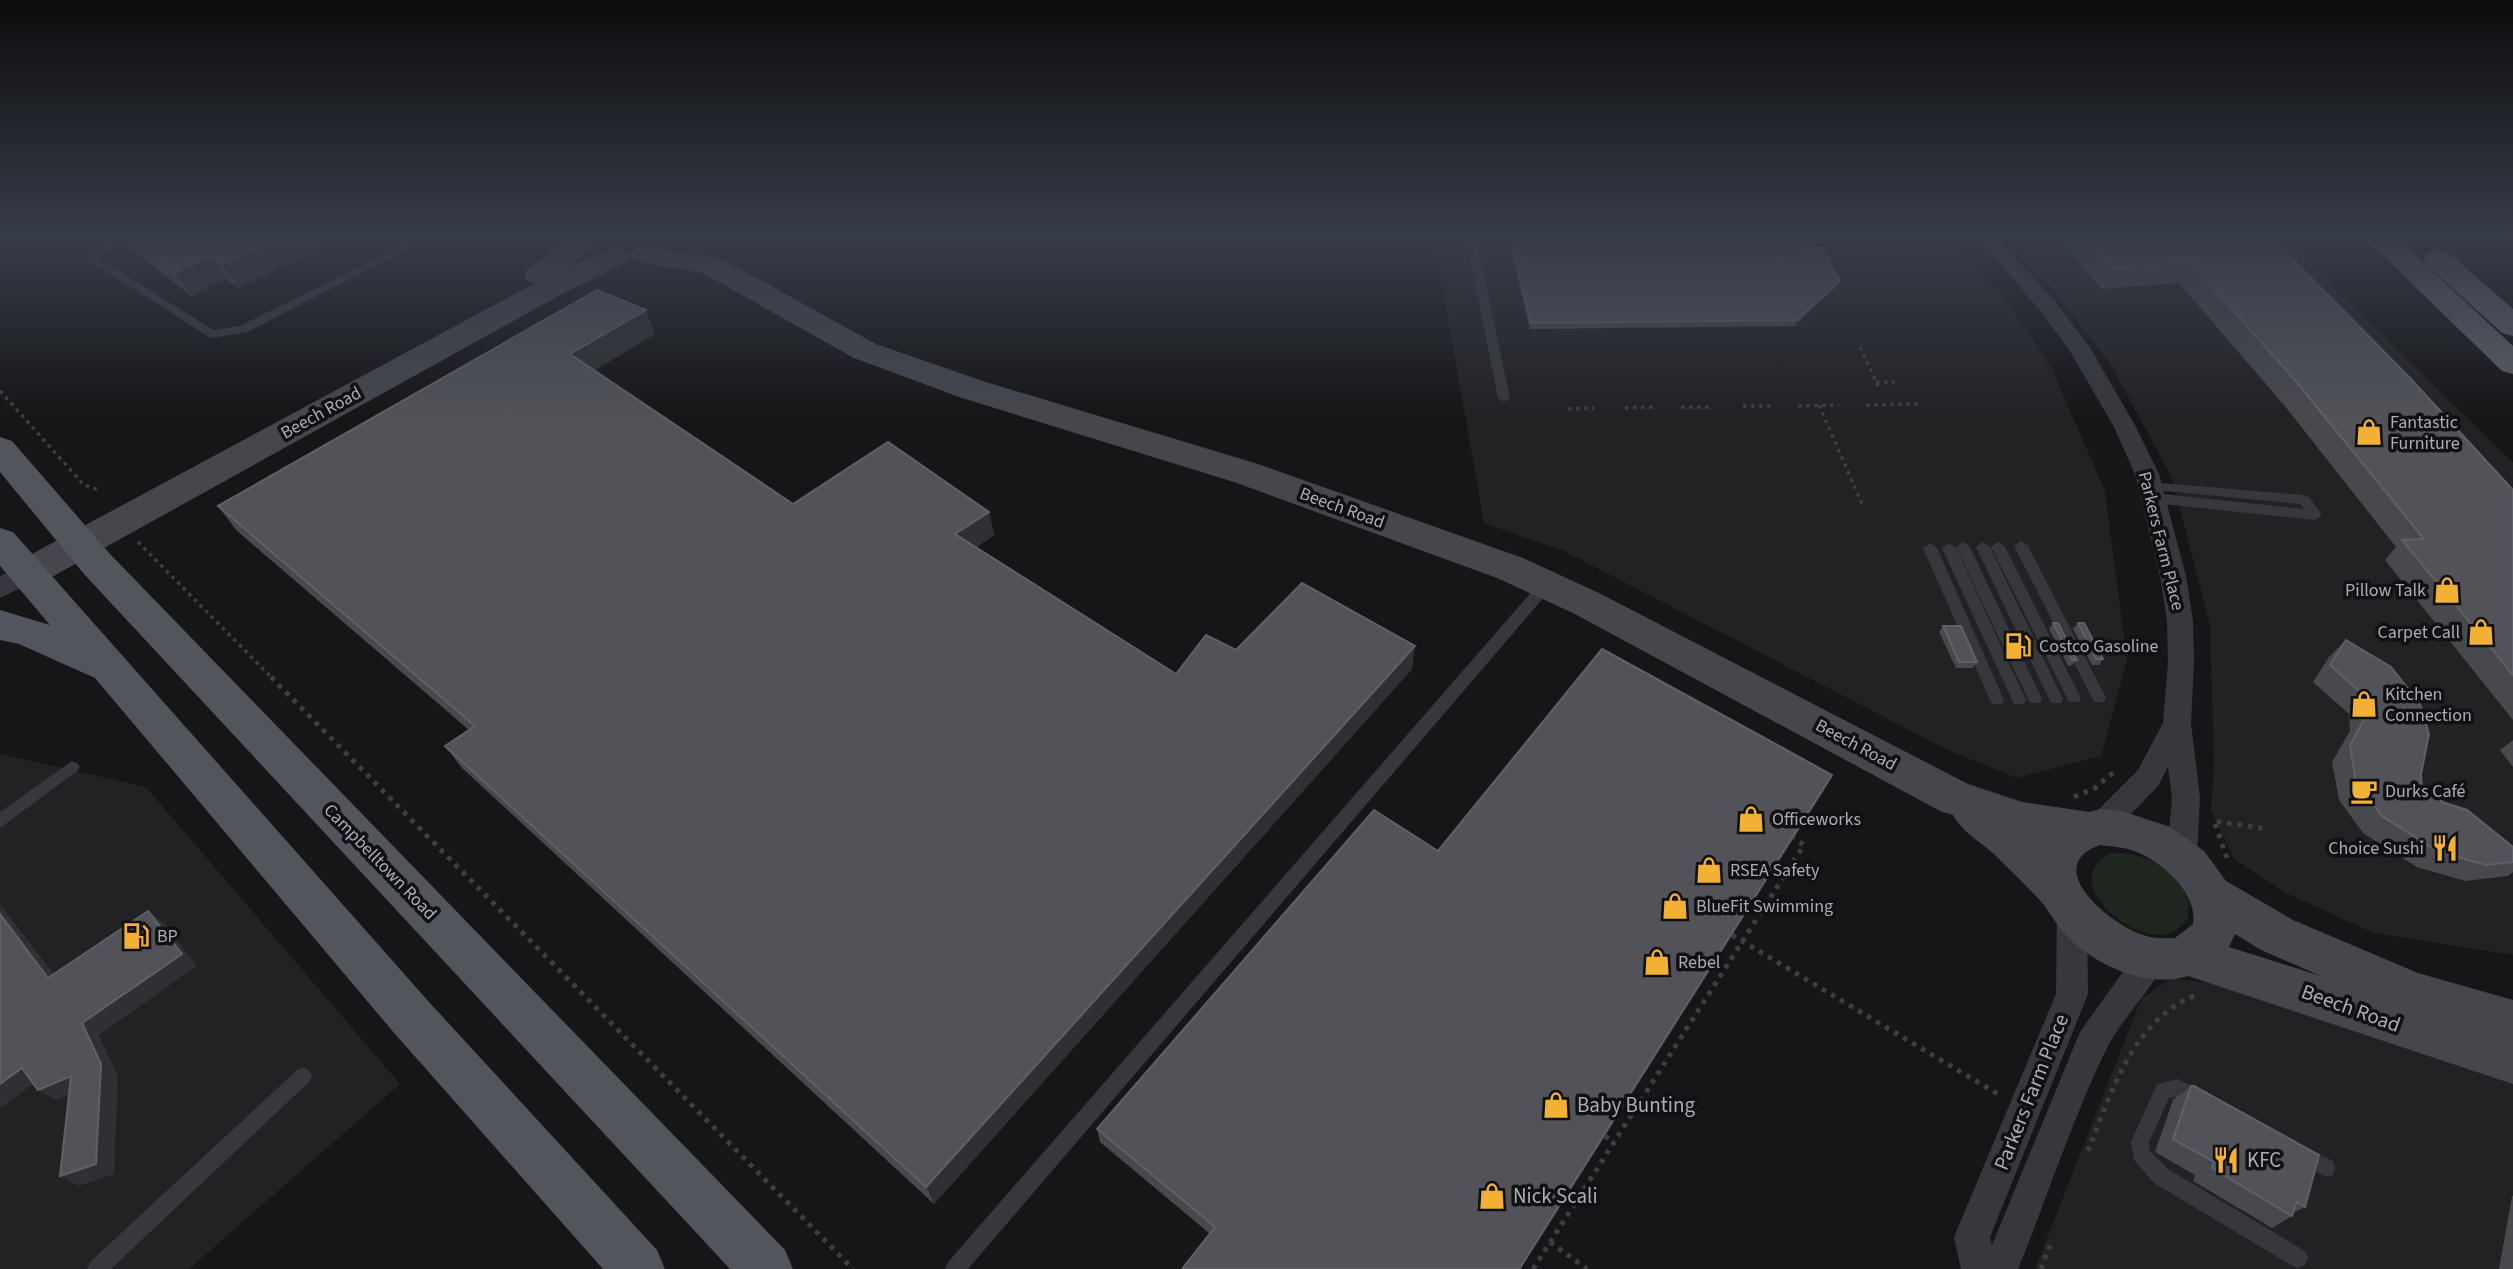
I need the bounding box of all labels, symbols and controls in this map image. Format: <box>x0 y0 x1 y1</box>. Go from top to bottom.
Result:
street label: Beech Road <box>276 381 366 445</box>
place label: Fantastic Furniture <box>2390 410 2460 456</box>
shop icon: Fantastic Furniture <box>2354 417 2384 447</box>
street label: Parkers Farm Place <box>2132 469 2190 613</box>
street label: Beech Road <box>1296 481 1388 535</box>
shop icon: Pillow Talk <box>2432 575 2462 605</box>
place label: Pillow Talk <box>2345 578 2426 603</box>
shop icon: Carpet Call <box>2466 617 2496 647</box>
place label: Carpet Call <box>2377 620 2460 645</box>
fuel station icon: Costco Gasoline <box>2003 631 2033 661</box>
place label: Costco Gasoline <box>2039 634 2159 659</box>
place label: Kitchen Connection <box>2385 682 2472 728</box>
shop icon: Kitchen Connection <box>2349 689 2379 719</box>
street label: Beech Road <box>1811 713 1901 777</box>
cafe icon: Durks Café <box>2349 776 2379 806</box>
place label: Durks Café <box>2385 779 2466 804</box>
street label: Campbelltown Road <box>318 798 442 926</box>
shop icon: Officeworks <box>1736 804 1766 834</box>
place label: Officeworks <box>1772 807 1861 832</box>
restaurant icon: Choice Sushi <box>2430 833 2460 863</box>
place label: Choice Sushi <box>2328 836 2424 861</box>
shop icon: RSEA Safety <box>1694 855 1724 885</box>
place label: RSEA Safety <box>1730 858 1820 883</box>
shop icon: BlueFit Swimming <box>1660 891 1690 921</box>
place label: BlueFit Swimming <box>1696 894 1833 919</box>
fuel station icon: BP <box>121 921 151 951</box>
place label: BP <box>157 924 178 949</box>
shop icon: Rebel <box>1642 947 1672 977</box>
place label: Rebel <box>1678 950 1720 975</box>
street label: Beech Road <box>2297 976 2405 1040</box>
street label: Parkers Farm Place <box>1986 1009 2076 1175</box>
shop icon: Baby Bunting <box>1541 1090 1571 1120</box>
place label: Baby Bunting <box>1577 1090 1695 1120</box>
restaurant icon: KFC <box>2211 1145 2241 1175</box>
place label: KFC <box>2247 1145 2281 1175</box>
shop icon: Nick Scali <box>1477 1181 1507 1211</box>
place label: Nick Scali <box>1513 1181 1598 1211</box>

